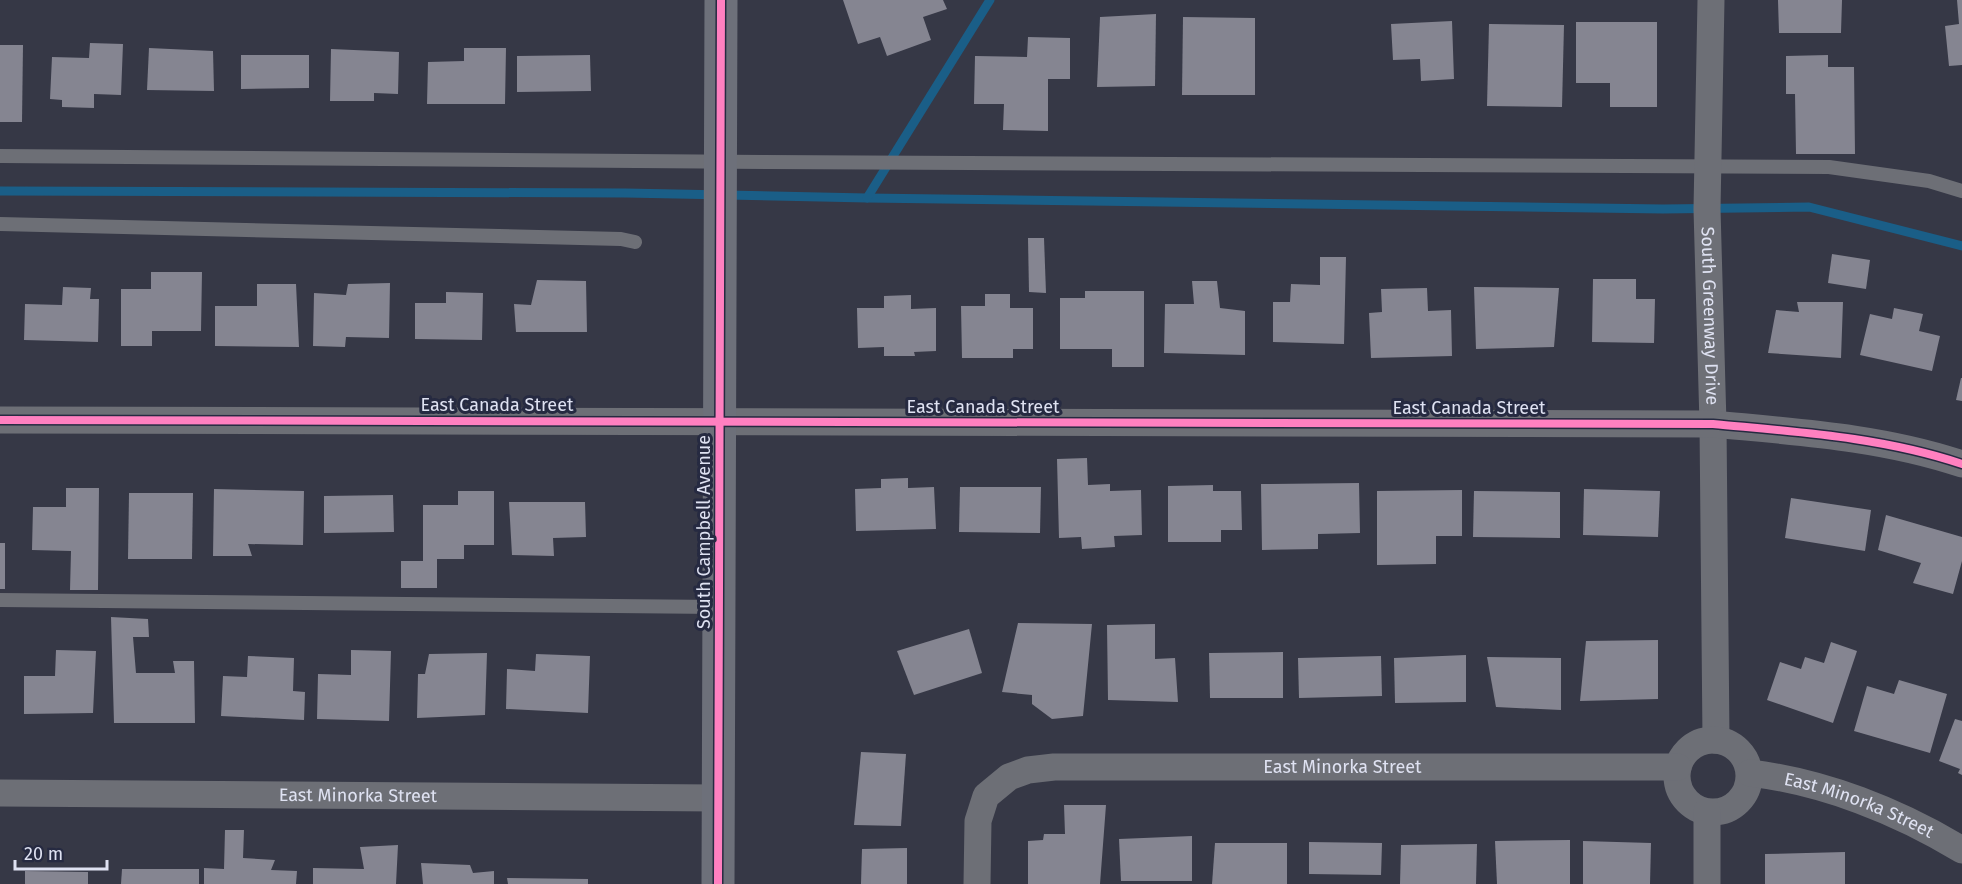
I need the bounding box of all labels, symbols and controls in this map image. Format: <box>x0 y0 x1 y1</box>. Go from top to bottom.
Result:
street label: South Greenway Drive <box>1696 226 1723 406</box>
street label: East Canada Street <box>421 394 574 416</box>
street label: East Canada Street <box>907 396 1060 418</box>
street label: East Canada Street <box>1393 397 1546 419</box>
street label: South Campbell Avenue <box>693 435 715 629</box>
street label: East Minorka Street <box>1263 756 1422 778</box>
street label: East Minorka Street <box>1782 768 1938 843</box>
street label: East Minorka Street <box>279 784 438 807</box>
scale bar <box>15 833 106 871</box>
text: 20 m <box>24 843 63 865</box>

